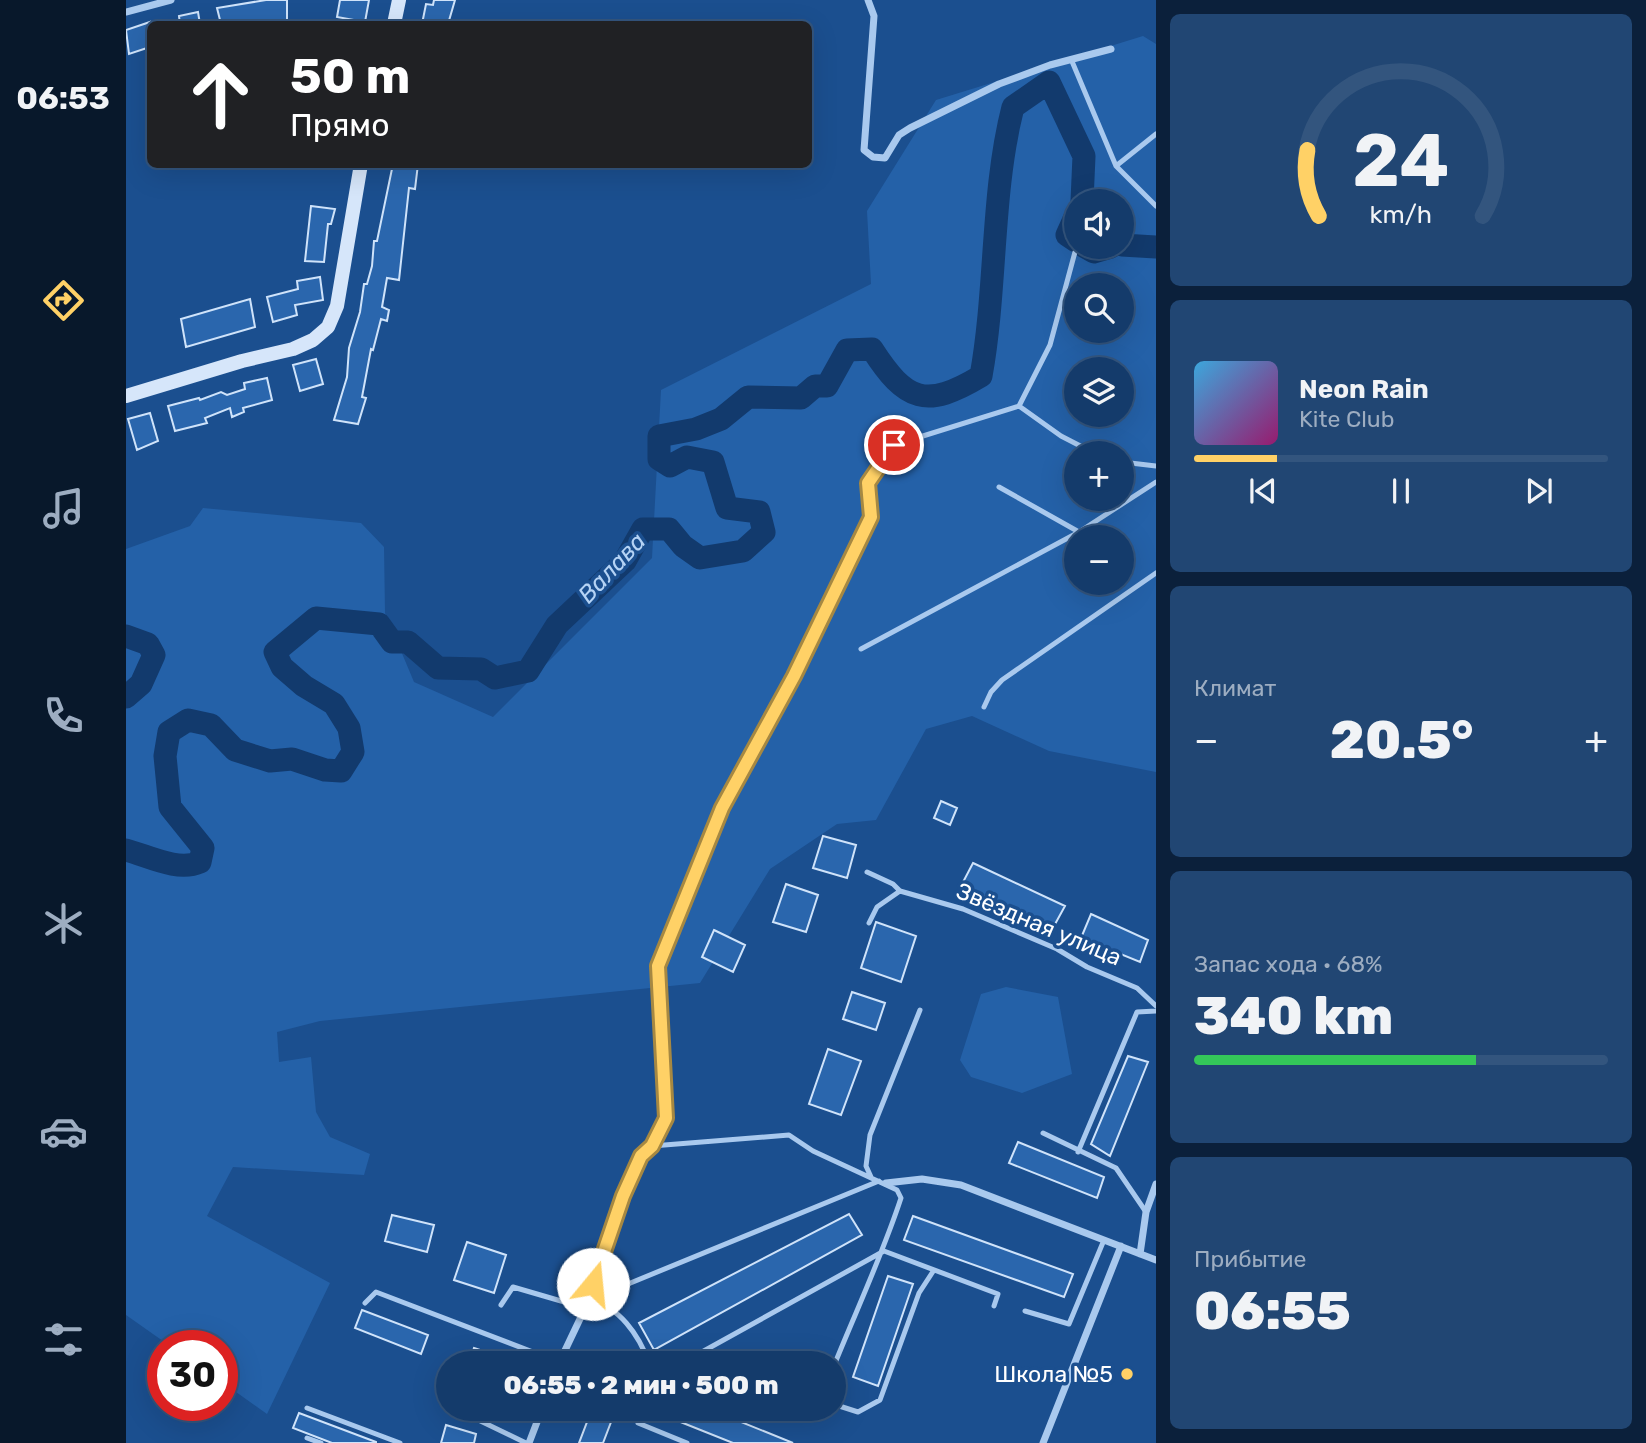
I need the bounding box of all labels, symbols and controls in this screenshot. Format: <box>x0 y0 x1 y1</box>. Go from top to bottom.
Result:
text: 50 m <box>290 47 410 105</box>
icon: ahead <box>175 49 266 140</box>
text: 06:53 <box>16 79 110 117</box>
text: Прямо <box>290 106 390 144</box>
text: 24 <box>1353 118 1449 204</box>
map controls <box>1064 189 1134 595</box>
button: sound <box>1064 189 1134 259</box>
text: km/h <box>1370 200 1432 229</box>
button: search <box>1064 273 1134 343</box>
icon: directions <box>39 276 88 325</box>
button: layers <box>1064 357 1134 427</box>
text: Neon Rain <box>1299 374 1429 405</box>
text: Kite Club <box>1299 405 1394 433</box>
pin <box>864 415 924 475</box>
icon: arrive <box>875 426 913 464</box>
button: + <box>1064 441 1134 511</box>
icon: previous <box>1244 472 1282 510</box>
icon: pause <box>1382 472 1420 510</box>
icon: next <box>1520 472 1558 510</box>
icon: music <box>39 484 88 533</box>
button: − <box>1064 525 1134 595</box>
water label: Валава <box>573 527 651 609</box>
text: Климат <box>1194 674 1276 702</box>
icon: phone <box>39 691 88 740</box>
text: 20.5° <box>1330 709 1473 771</box>
text: − <box>1194 717 1219 763</box>
text: + <box>1584 717 1608 763</box>
street label: Звёздная улица <box>952 877 1126 971</box>
icon: climate <box>39 899 88 948</box>
text: Запас хода · 68% <box>1194 950 1383 978</box>
text: 340 km <box>1194 985 1393 1047</box>
icon: car <box>39 1107 88 1156</box>
text: Прибытие <box>1194 1245 1306 1273</box>
position arrow <box>556 1247 630 1321</box>
text: 06:55 <box>1194 1280 1351 1342</box>
icon: filters <box>39 1315 88 1364</box>
speed limit sign: 30 <box>147 1330 238 1421</box>
place label: Школа №5 <box>994 1360 1113 1388</box>
marker: Школа №5 <box>1119 1366 1135 1382</box>
text: 06:55 · 2 мин · 500 m <box>503 1370 779 1401</box>

